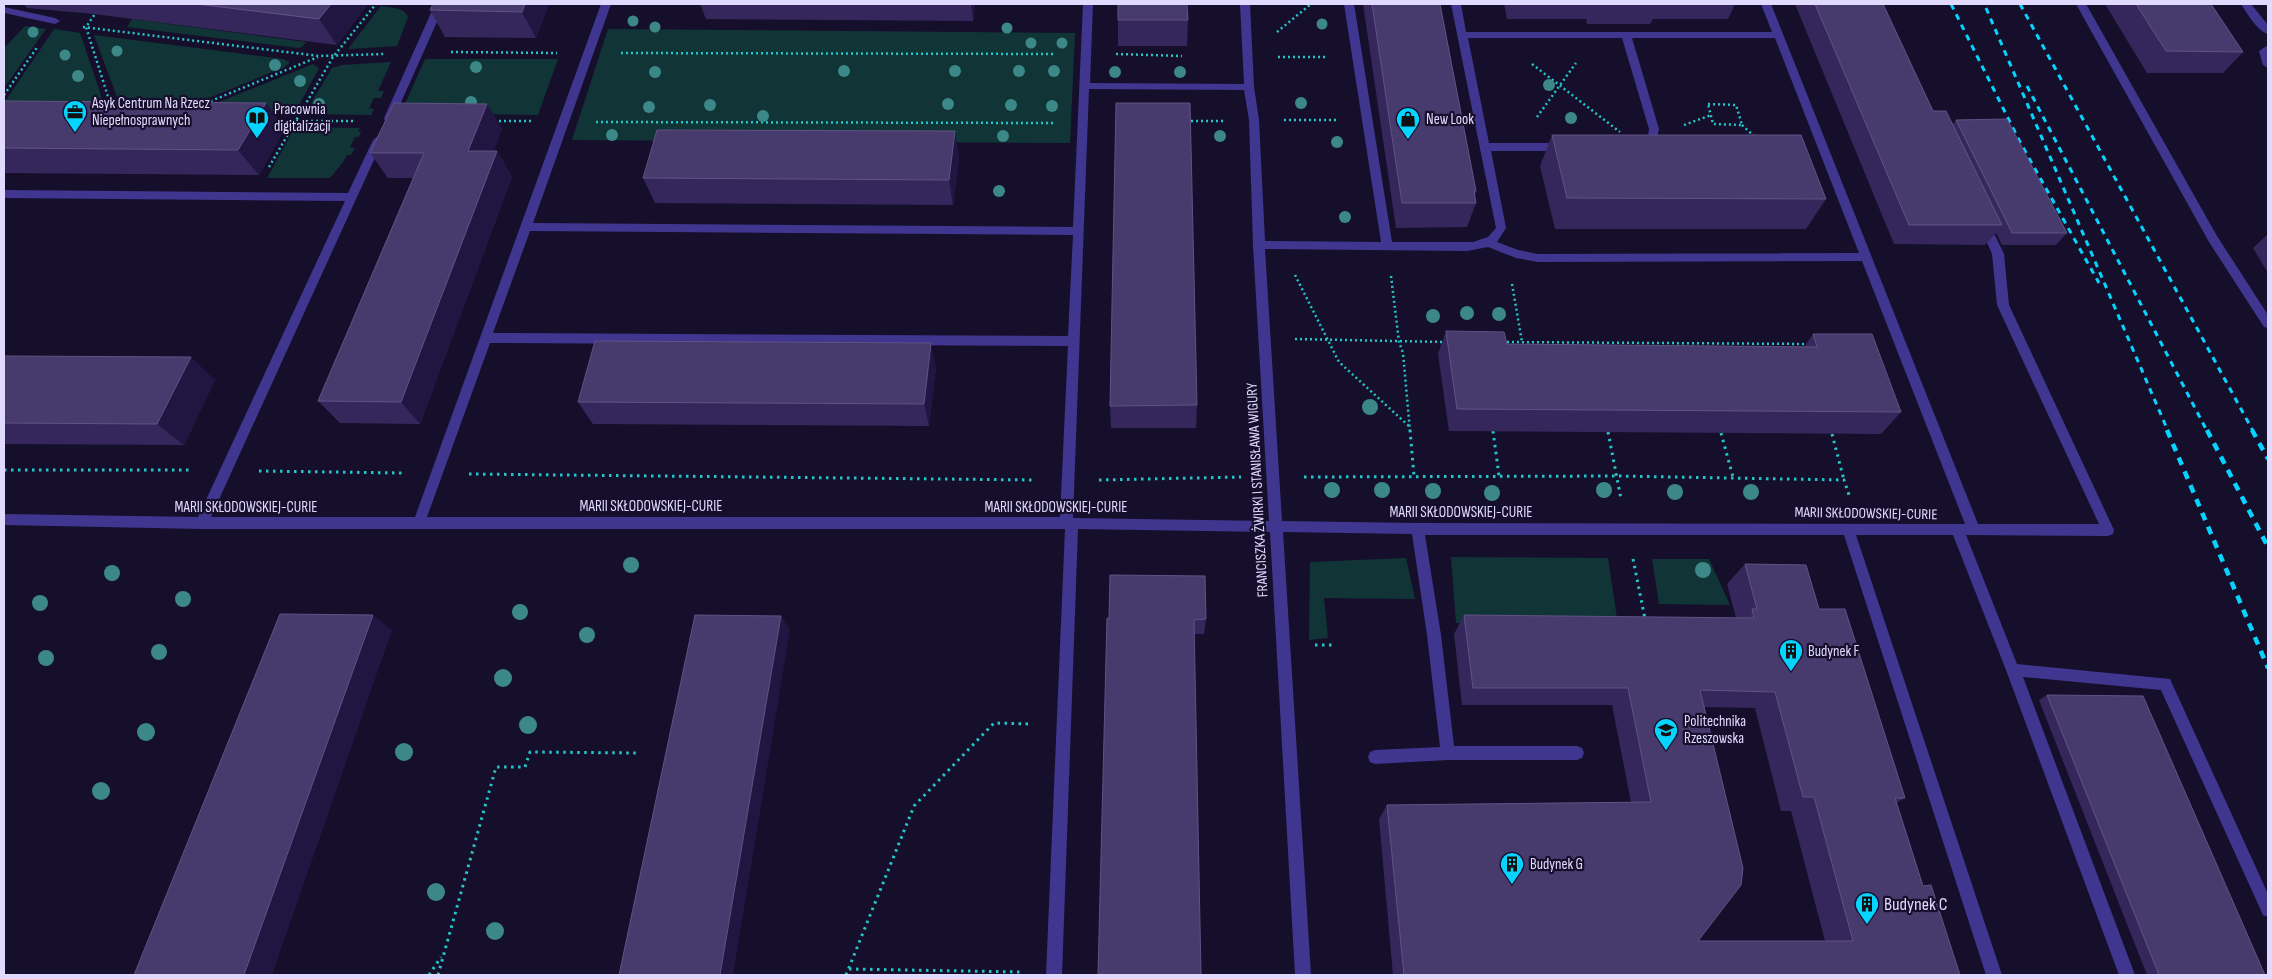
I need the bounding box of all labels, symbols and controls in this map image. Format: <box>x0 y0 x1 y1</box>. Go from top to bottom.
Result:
place label: Asyk Centrum Na Rzecz Niepełnosprawnych <box>91 94 210 130</box>
office icon: Asyk Centrum Na Rzecz Niepełnosprawnych <box>62 99 88 133</box>
place label: Pracownia digitalizacji <box>274 100 331 136</box>
library icon: Pracownia digitalizacji <box>244 105 270 139</box>
shop icon: New Look <box>1395 106 1421 140</box>
place label: New Look <box>1426 110 1474 129</box>
street label: FRANCISZKA ŻWIRKI I STANISŁAWA WIGURY <box>1242 381 1273 598</box>
street label: MARII SKŁODOWSKIEJ-CURIE <box>580 497 722 516</box>
street label: MARII SKŁODOWSKIEJ-CURIE <box>175 498 317 517</box>
street label: MARII SKŁODOWSKIEJ-CURIE <box>985 498 1127 517</box>
street label: MARII SKŁODOWSKIEJ-CURIE <box>1390 503 1532 522</box>
street label: MARII SKŁODOWSKIEJ-CURIE <box>1794 503 1938 524</box>
building icon: Budynek F <box>1778 638 1804 672</box>
place label: Budynek F <box>1808 642 1860 661</box>
place label: Politechnika Rzeszowska <box>1684 712 1746 748</box>
school or university icon: Politechnika Rzeszowska <box>1653 717 1679 751</box>
building icon: Budynek G <box>1499 851 1525 885</box>
place label: Budynek G <box>1530 855 1583 874</box>
building icon: Budynek C <box>1854 891 1880 925</box>
place label: Budynek C <box>1884 894 1947 915</box>

